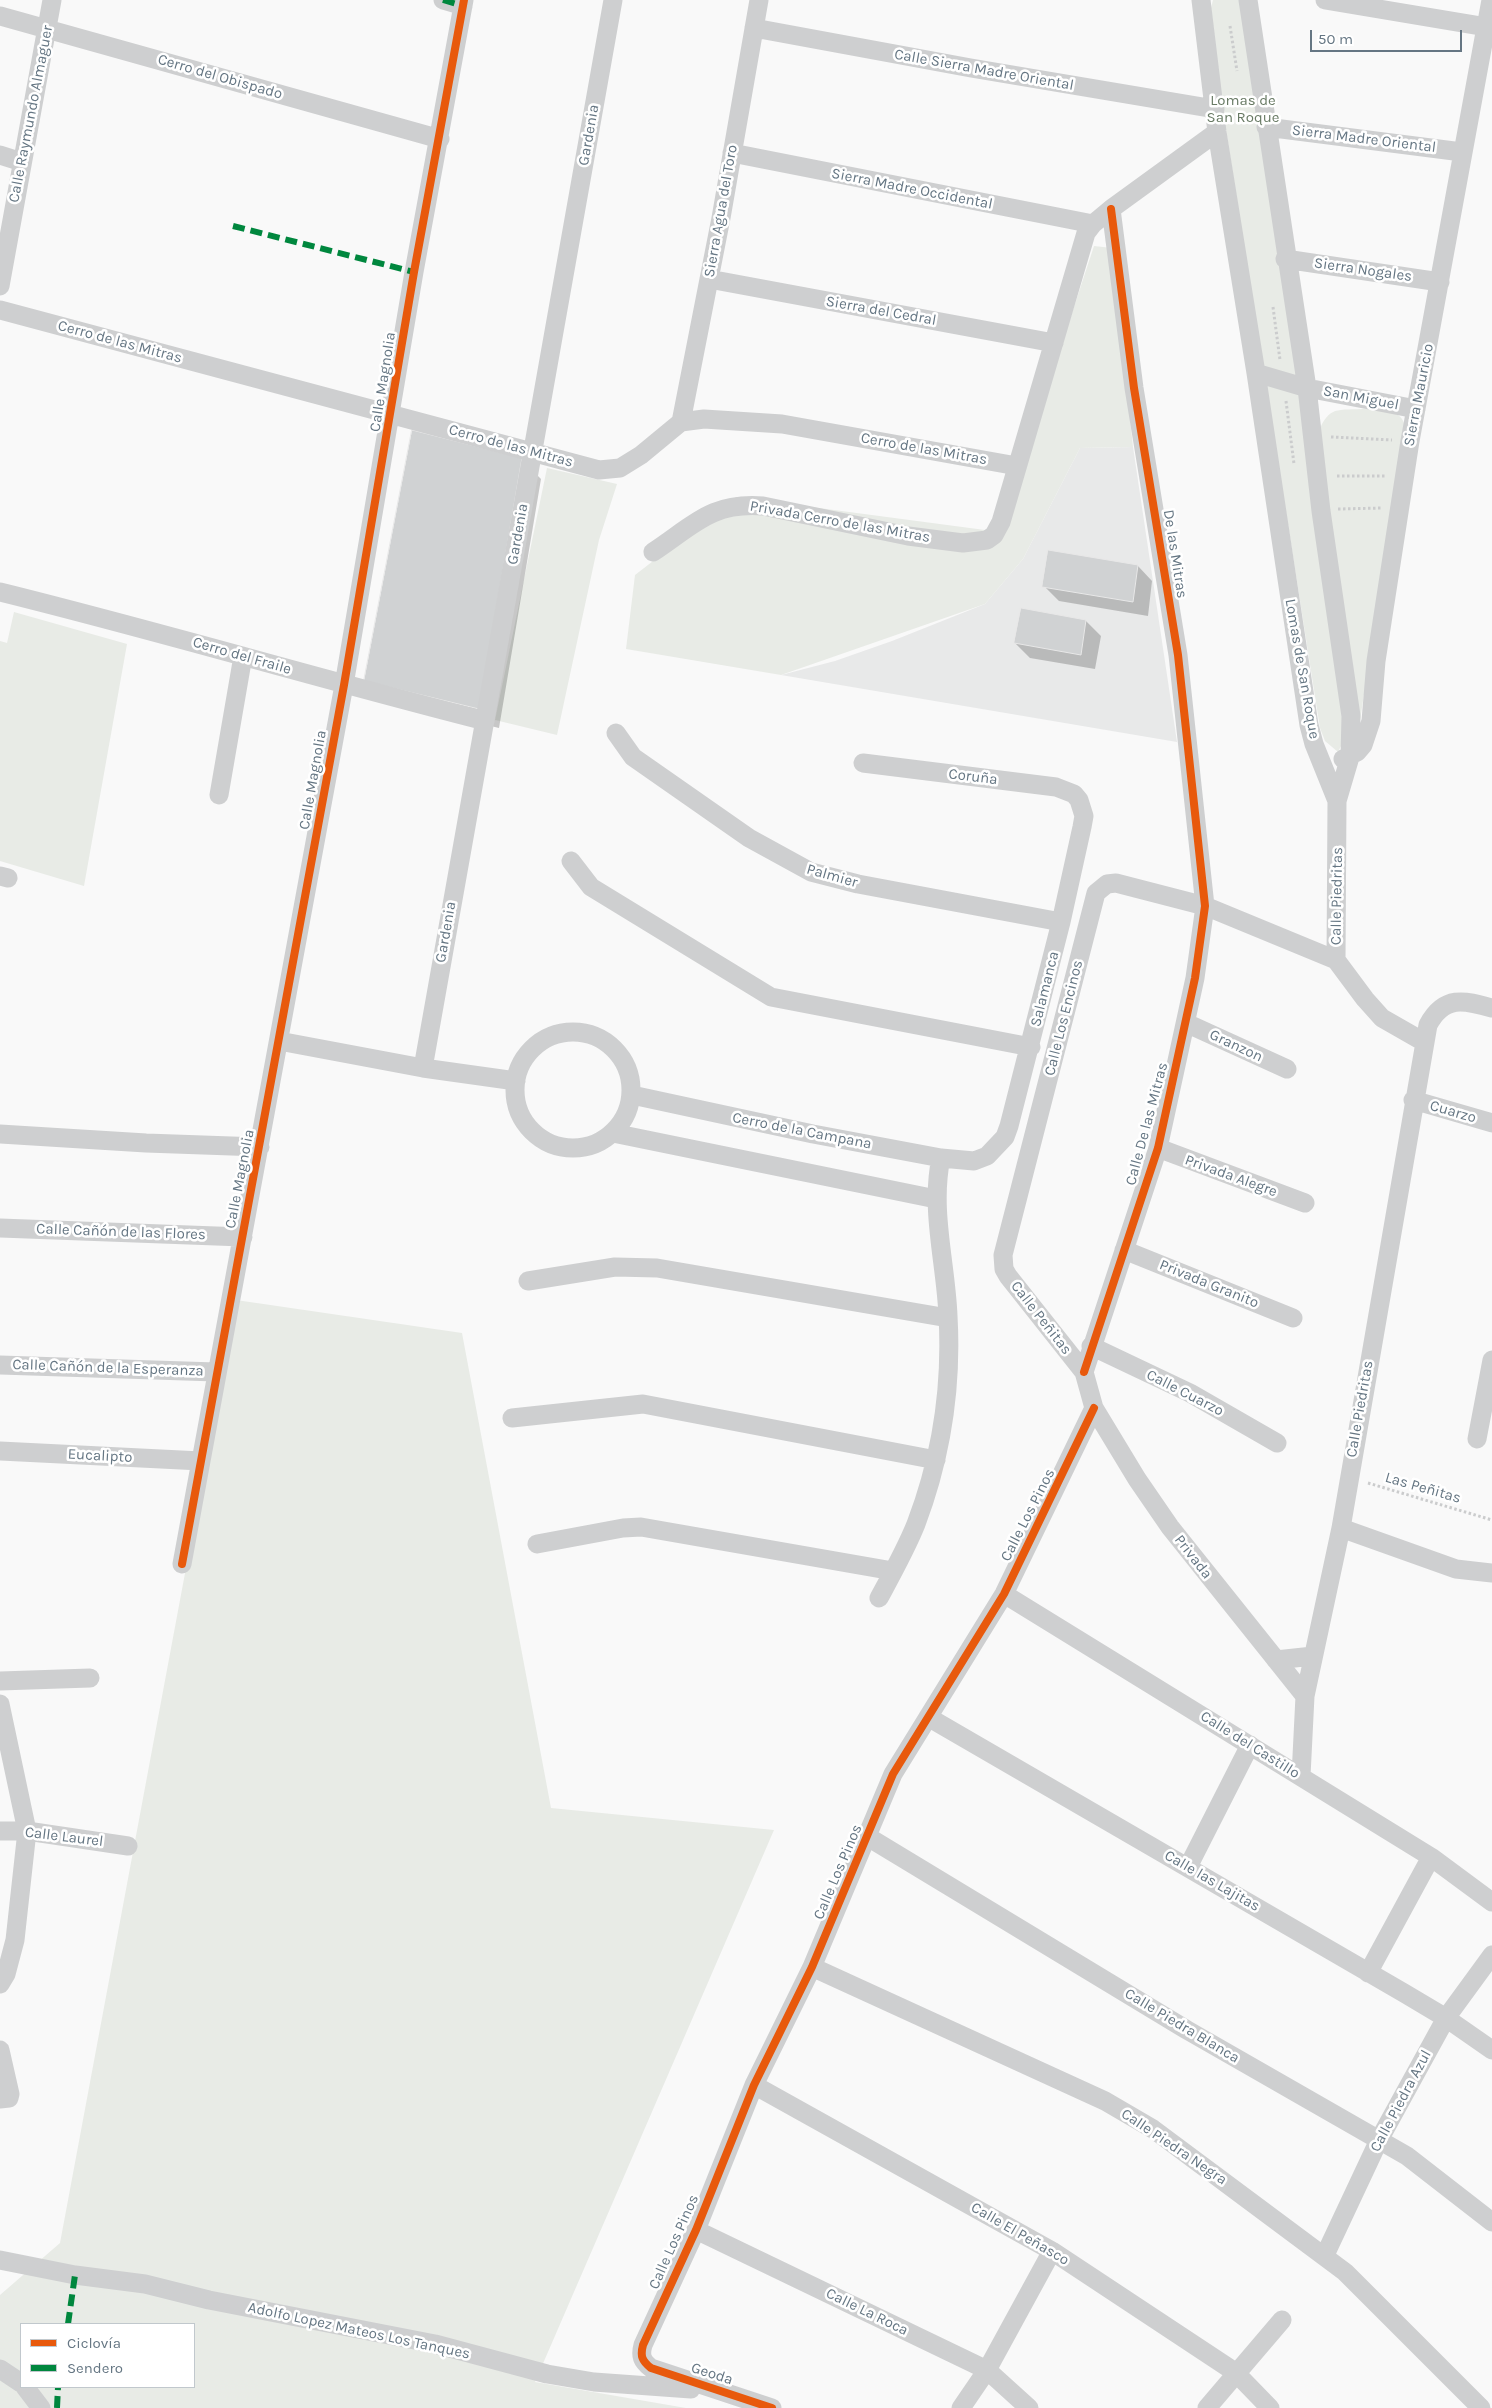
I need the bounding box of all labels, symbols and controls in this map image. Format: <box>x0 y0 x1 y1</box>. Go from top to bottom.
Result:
scale bar <box>1312 20 1464 52</box>
street label: Calle Raymundo Almaguer <box>5 24 57 204</box>
text: 50 m <box>1318 30 1353 48</box>
street label: Calle Sierra Madre Oriental <box>893 45 1075 95</box>
street label: Cerro del Obispado <box>156 51 284 103</box>
park label: Lomas de San Roque <box>1207 92 1279 127</box>
street label: Gardenia <box>575 103 603 167</box>
street label: Sierra Madre Oriental <box>1291 121 1437 157</box>
street label: Sierra Agua del Toro <box>700 143 742 279</box>
street label: Sierra Madre Occidental <box>830 165 994 213</box>
street label: Sierra Nogales <box>1313 254 1413 286</box>
street label: Sierra del Cedral <box>824 292 938 330</box>
street label: Cerro de las Mitras <box>56 317 184 367</box>
street label: Calle Magnolia <box>366 331 400 433</box>
street label: Sierra Mauricio <box>1400 342 1438 448</box>
street label: San Miguel <box>1322 382 1400 414</box>
street label: Cerro de las Mitras <box>447 421 575 471</box>
street label: Cerro de las Mitras <box>859 429 989 469</box>
street label: Privada Cerro de las Mitras <box>749 497 931 547</box>
street label: Gardenia <box>504 502 532 566</box>
street label: De las Mitras <box>1159 508 1191 600</box>
street label: Lomas de San Roque <box>1281 598 1323 740</box>
street label: Cerro del Fraile <box>191 633 293 679</box>
street label: Calle Magnolia <box>295 729 331 831</box>
street label: Coruña <box>947 765 999 789</box>
street label: Calle Piedritas <box>1327 847 1347 945</box>
street label: Palmier <box>804 860 860 892</box>
street label: Gardenia <box>432 900 460 964</box>
street label: Salamanca <box>1027 949 1063 1029</box>
street label: Calle Los Encinos <box>1041 958 1087 1078</box>
street label: Granzon <box>1206 1026 1266 1066</box>
street label: Calle De las Mitras <box>1122 1061 1172 1187</box>
street label: Cuarzo <box>1428 1097 1478 1127</box>
street label: Cerro de la Campana <box>731 1109 873 1153</box>
street label: Calle Magnolia <box>222 1128 258 1230</box>
street label: Privada Alegre <box>1182 1151 1280 1201</box>
street label: Calle Cañón de las Flores <box>36 1220 206 1244</box>
street label: Privada Granito <box>1157 1256 1261 1312</box>
street label: Calle Peñitas <box>1007 1278 1075 1358</box>
street label: Calle Cañón de la Esperanza <box>12 1356 204 1380</box>
street label: Calle Piedritas <box>1343 1359 1377 1459</box>
street label: Calle Cuarzo <box>1143 1366 1227 1420</box>
street label: Eucalipto <box>67 1445 133 1467</box>
street label: Calle Los Pinos <box>997 1466 1059 1564</box>
street label: Las Peñitas <box>1383 1469 1463 1507</box>
street label: Privada <box>1170 1531 1216 1583</box>
street label: Calle del Castillo <box>1197 1707 1303 1783</box>
street label: Calle Los Pinos <box>810 1822 866 1922</box>
street label: Calle Laurel <box>24 1823 104 1851</box>
street label: Calle las Lajitas <box>1161 1846 1263 1916</box>
street label: Calle Piedra Blanca <box>1121 1985 1243 2067</box>
street label: Calle Piedra Azul <box>1367 2047 1435 2155</box>
street label: Calle Piedra Negra <box>1118 2105 1230 2189</box>
street label: Calle Los Pinos <box>645 2192 703 2292</box>
street label: Calle El Peñasco <box>968 2199 1072 2269</box>
street label: Calle La Roca <box>823 2284 911 2340</box>
street label: Adolfo Lopez Mateos Los Tanques <box>246 2299 472 2363</box>
legend <box>20 2323 195 2388</box>
text: Ciclovía <box>67 2334 121 2352</box>
text: Sendero <box>67 2359 123 2377</box>
street label: Geoda <box>689 2359 735 2389</box>

